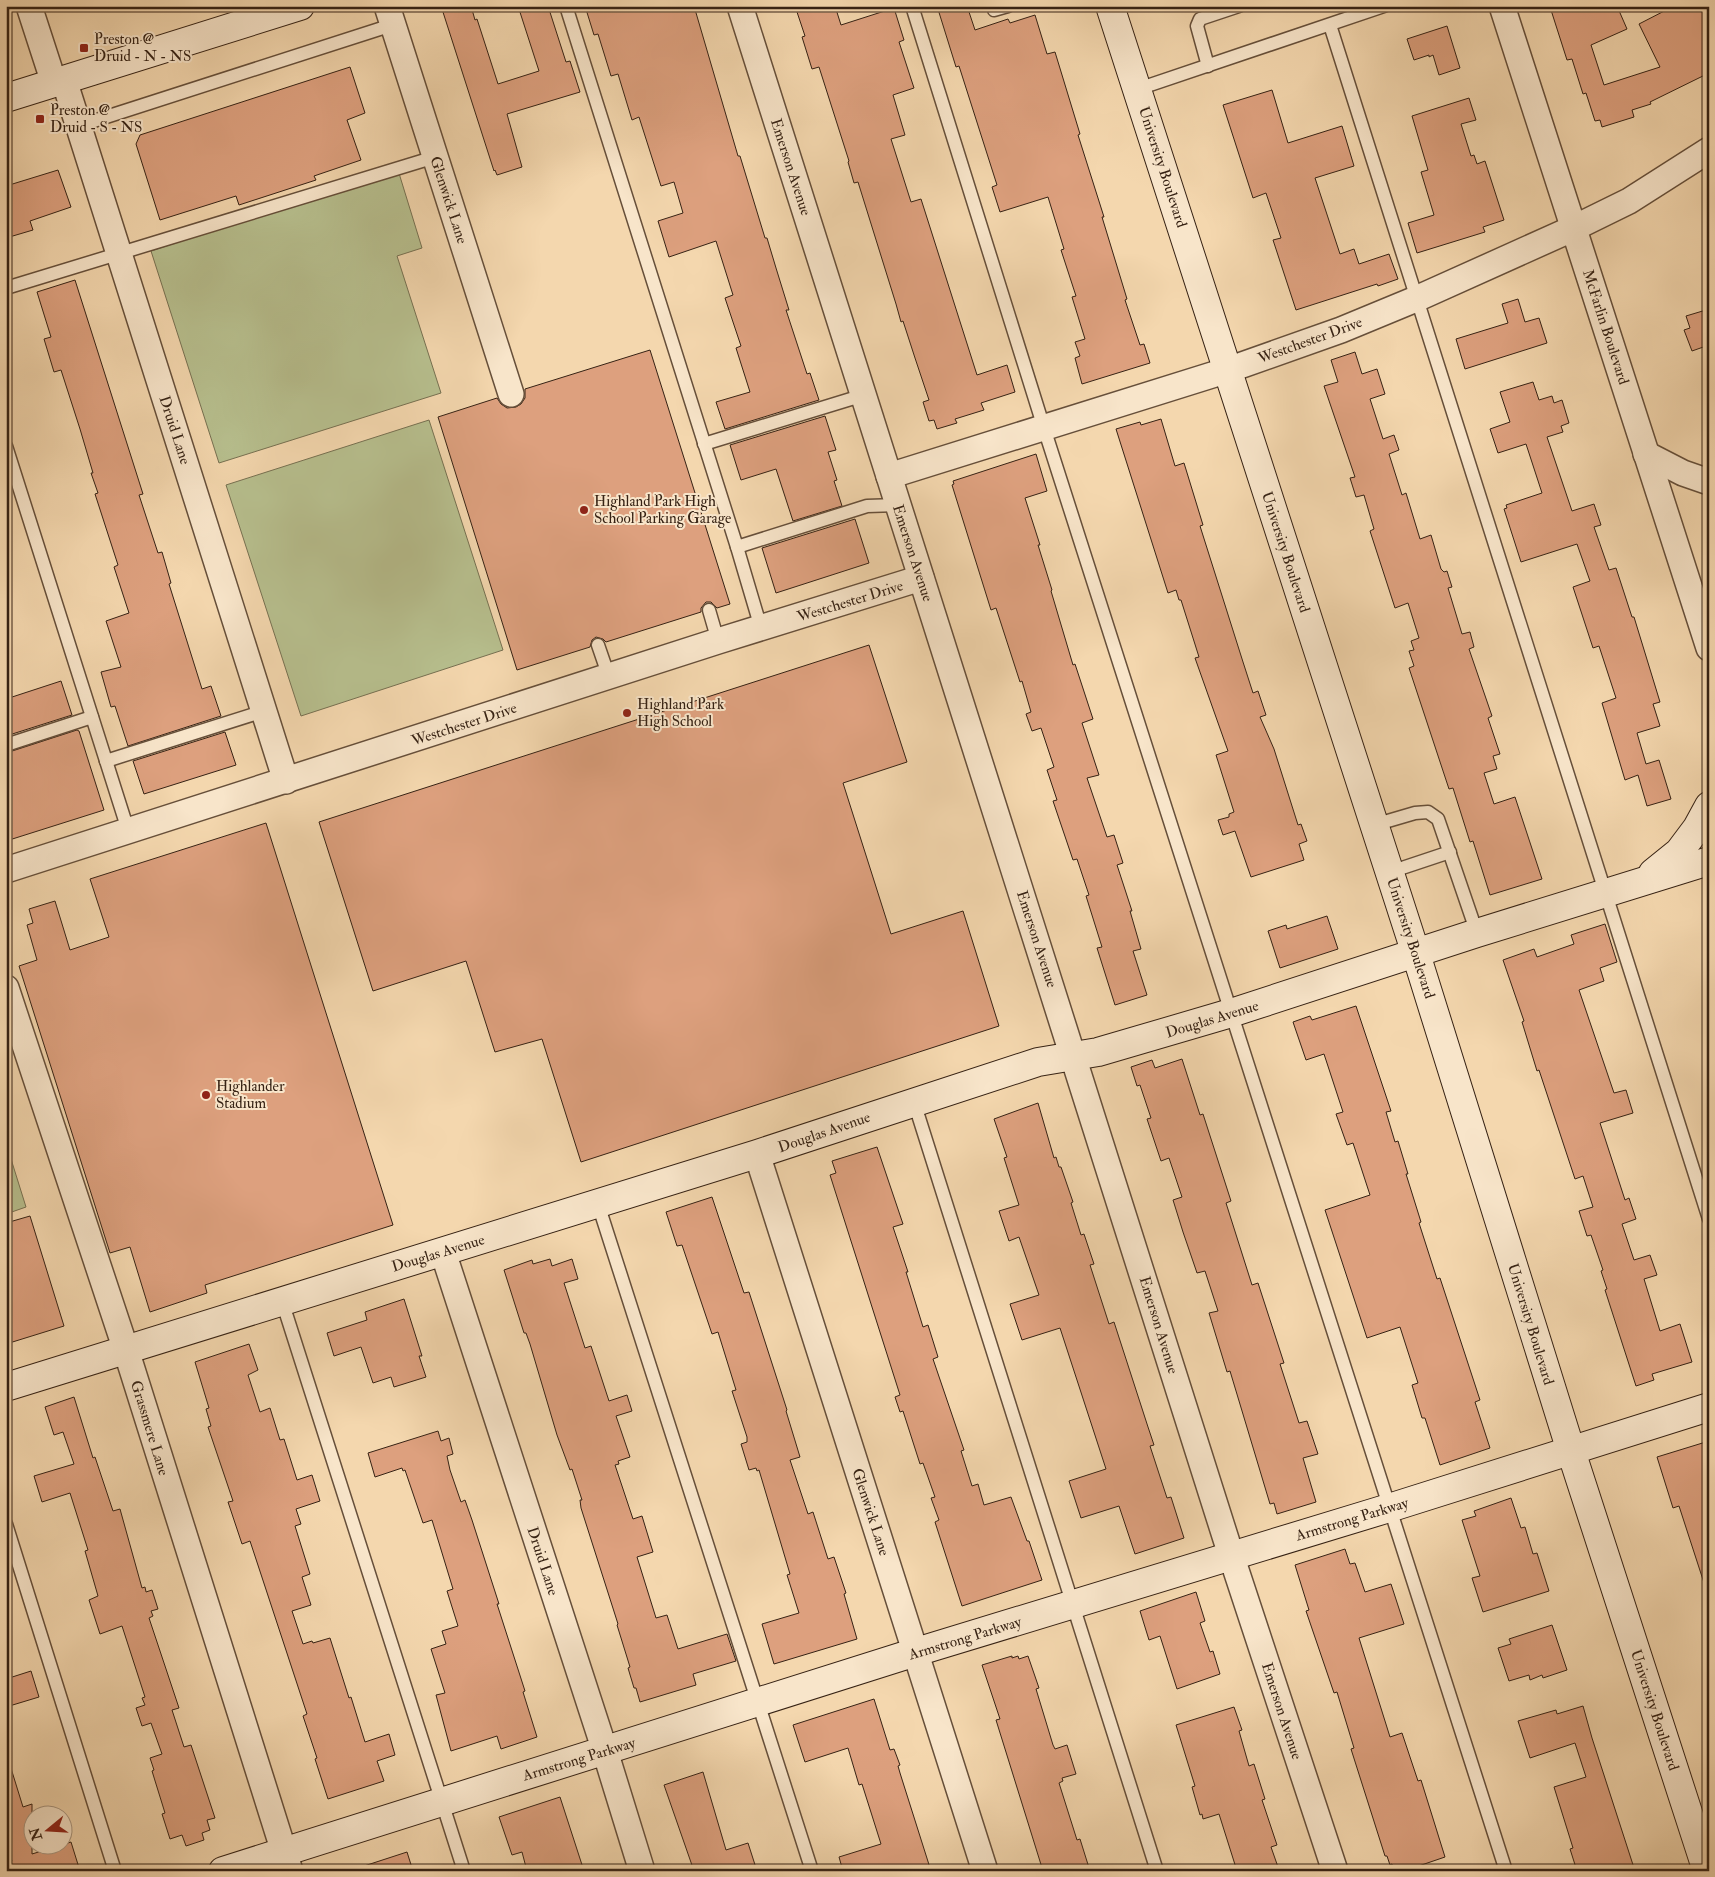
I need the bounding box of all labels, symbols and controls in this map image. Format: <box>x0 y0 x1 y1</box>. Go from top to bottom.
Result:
place label: Preston @ Druid - N - NS <box>94 30 191 66</box>
marker: Preston @ Druid - N - NS <box>78 42 90 54</box>
place label: Preston @ Druid - S - NS <box>50 101 142 137</box>
street label: University Boulevard <box>1134 104 1191 231</box>
marker: Preston @ Druid - S - NS <box>34 113 46 125</box>
street label: Emerson Avenue <box>766 116 815 218</box>
street label: Glenwick Lane <box>425 154 472 246</box>
street label: McFarlin Boulevard <box>1578 267 1633 388</box>
street label: Westchester Drive <box>1254 313 1365 368</box>
street label: Druid Lane <box>155 393 195 467</box>
street label: University Boulevard <box>1257 489 1314 616</box>
place label: Highland Park High School Parking Garage <box>594 492 731 528</box>
street label: Emerson Avenue <box>888 502 937 604</box>
marker: Highland Park High School Parking Garage <box>578 504 590 516</box>
street label: Westchester Drive <box>794 576 905 627</box>
place label: Highland Park High School <box>637 695 724 731</box>
street label: Westchester Drive <box>408 698 519 751</box>
marker: Highland Park High School <box>621 707 633 719</box>
street label: University Boulevard <box>1382 875 1439 1002</box>
street label: Emerson Avenue <box>1012 888 1061 990</box>
street label: Douglas Avenue <box>1163 996 1261 1043</box>
place label: Highlander Stadium <box>216 1077 285 1113</box>
marker: Highlander Stadium <box>200 1089 212 1101</box>
street label: Douglas Avenue <box>776 1108 873 1157</box>
street label: Douglas Avenue <box>389 1230 487 1277</box>
street label: University Boulevard <box>1503 1261 1558 1388</box>
street label: Emerson Avenue <box>1135 1274 1182 1376</box>
street label: Grassmere Lane <box>126 1378 173 1478</box>
street label: Glenwick Lane <box>847 1466 894 1558</box>
street label: Armstrong Parkway <box>1293 1493 1411 1546</box>
street label: Druid Lane <box>523 1524 563 1598</box>
street label: Armstrong Parkway <box>906 1612 1024 1665</box>
street label: University Boulevard <box>1626 1647 1683 1774</box>
street label: Emerson Avenue <box>1257 1660 1306 1762</box>
street label: Armstrong Parkway <box>520 1733 638 1786</box>
north arrow <box>22 1804 72 1854</box>
text: N <box>26 1825 46 1843</box>

